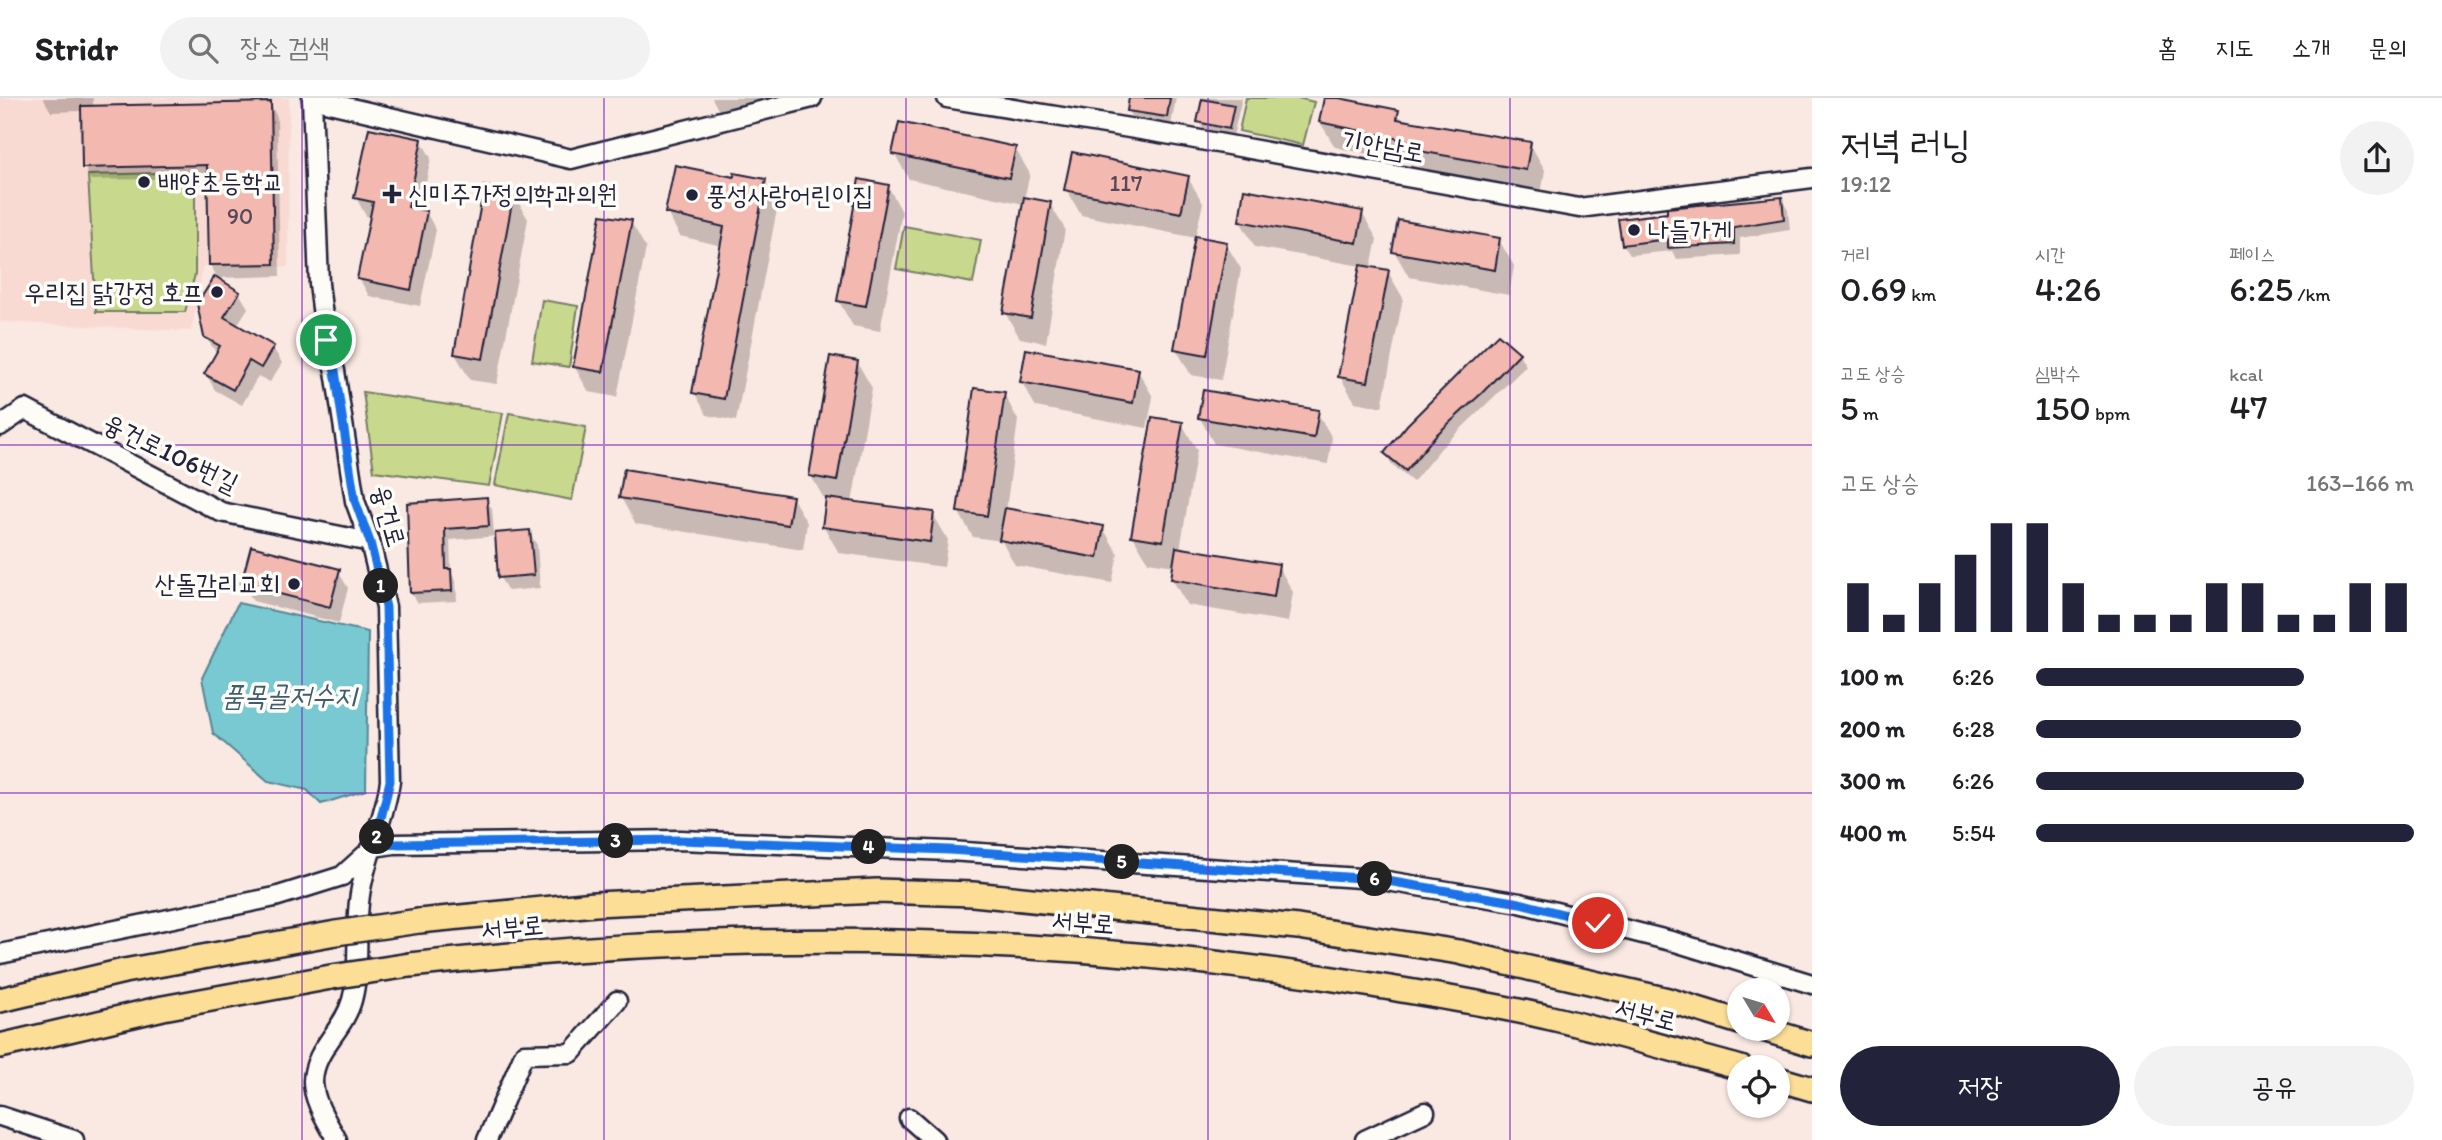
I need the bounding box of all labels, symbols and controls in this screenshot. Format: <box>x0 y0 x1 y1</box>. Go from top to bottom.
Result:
search box <box>160 17 650 80</box>
text: Stridr <box>35 29 118 68</box>
icon: search <box>184 29 222 67</box>
text: 장소 검색 <box>240 31 329 63</box>
text: 홈 <box>2158 33 2177 62</box>
text: 지도 <box>2215 33 2254 62</box>
text: 소개 <box>2292 33 2330 62</box>
text: 문의 <box>2368 33 2407 62</box>
text: 저녁 러닝 <box>1840 121 1971 167</box>
button: share <box>2340 121 2414 195</box>
street label: 기안남로 <box>1339 123 1427 169</box>
place label: 배양초등학교 <box>158 166 284 198</box>
house number: 117 <box>1110 169 1142 197</box>
text: 19:12 <box>1840 170 1891 198</box>
marker: 배양초등학교 <box>136 174 152 190</box>
place label: 신미주가정의학과의원 <box>408 178 617 210</box>
place label: 풍성사랑어린이집 <box>706 179 873 211</box>
marker: 신미주가정의학과의원 <box>382 184 402 204</box>
marker: 풍성사랑어린이집 <box>684 187 700 203</box>
house number: 90 <box>227 202 253 230</box>
place label: 나들가게 <box>1648 214 1732 246</box>
marker: 나들가게 <box>1626 222 1642 238</box>
text: 거리 <box>1840 243 1871 266</box>
text: 시간 <box>2035 243 2065 266</box>
text: 페이스 <box>2229 243 2275 266</box>
text: 0.69 <box>1840 268 1907 310</box>
text: 4:26 <box>2035 268 2101 310</box>
text: 6:25 <box>2229 268 2293 310</box>
place label: 우리집 닭강정 호프 <box>24 276 203 308</box>
text: km <box>1907 283 1936 306</box>
text: /km <box>2293 283 2331 306</box>
marker: 우리집 닭강정 호프 <box>209 284 225 300</box>
pin <box>296 310 356 370</box>
icon: arrive <box>307 321 345 359</box>
text: 고도 상승 <box>1840 362 1905 385</box>
text: 심박수 <box>2035 362 2081 385</box>
text: kcal <box>2229 363 2263 386</box>
text: 47 <box>2229 386 2268 428</box>
text: 5 <box>1840 387 1858 429</box>
text: 150 <box>2035 387 2091 429</box>
text: m <box>1858 402 1879 425</box>
text: bpm <box>2091 402 2130 425</box>
street label: 융건로106번길 <box>98 407 244 500</box>
text: 고도 상승 <box>1840 469 1919 497</box>
text: 163–166 m <box>2306 469 2414 497</box>
street label: 융건로 <box>365 481 413 551</box>
place label: 산돌감리교회 <box>154 568 280 600</box>
pin: 1 <box>364 568 398 603</box>
text: 1 <box>376 574 385 597</box>
marker: 산돌감리교회 <box>286 576 302 592</box>
text: 100 m <box>1840 663 1904 691</box>
text: 6:26 <box>1952 663 1994 691</box>
water label: 품목골저수지 <box>221 678 359 712</box>
text: 200 m <box>1840 715 1905 743</box>
text: 6:28 <box>1952 715 1995 743</box>
text: 300 m <box>1840 767 1905 795</box>
text: 6:26 <box>1952 767 1994 795</box>
text: 400 m <box>1840 819 1907 847</box>
text: 5:54 <box>1952 819 1996 847</box>
pin: 2 <box>360 820 394 854</box>
pin: 3 <box>598 824 634 858</box>
text: 2 <box>372 825 382 848</box>
text: 3 <box>610 829 621 852</box>
pin: 4 <box>852 830 886 864</box>
text: 4 <box>863 835 874 858</box>
pin: 5 <box>1104 844 1140 880</box>
text: 5 <box>1117 850 1126 873</box>
pin: 6 <box>1358 862 1392 896</box>
text: 6 <box>1369 867 1380 890</box>
pin <box>1568 893 1628 953</box>
street label: 서부로 <box>1051 904 1115 940</box>
icon: check <box>1579 904 1617 942</box>
street label: 서부로 <box>479 908 545 946</box>
north arrow <box>1727 978 1790 1041</box>
map controls <box>1727 978 1790 1118</box>
street label: 서부로 <box>1612 990 1680 1038</box>
button: 저장 <box>1840 1046 2120 1126</box>
button: 공유 <box>2134 1046 2414 1126</box>
button: locate <box>1727 1055 1790 1118</box>

